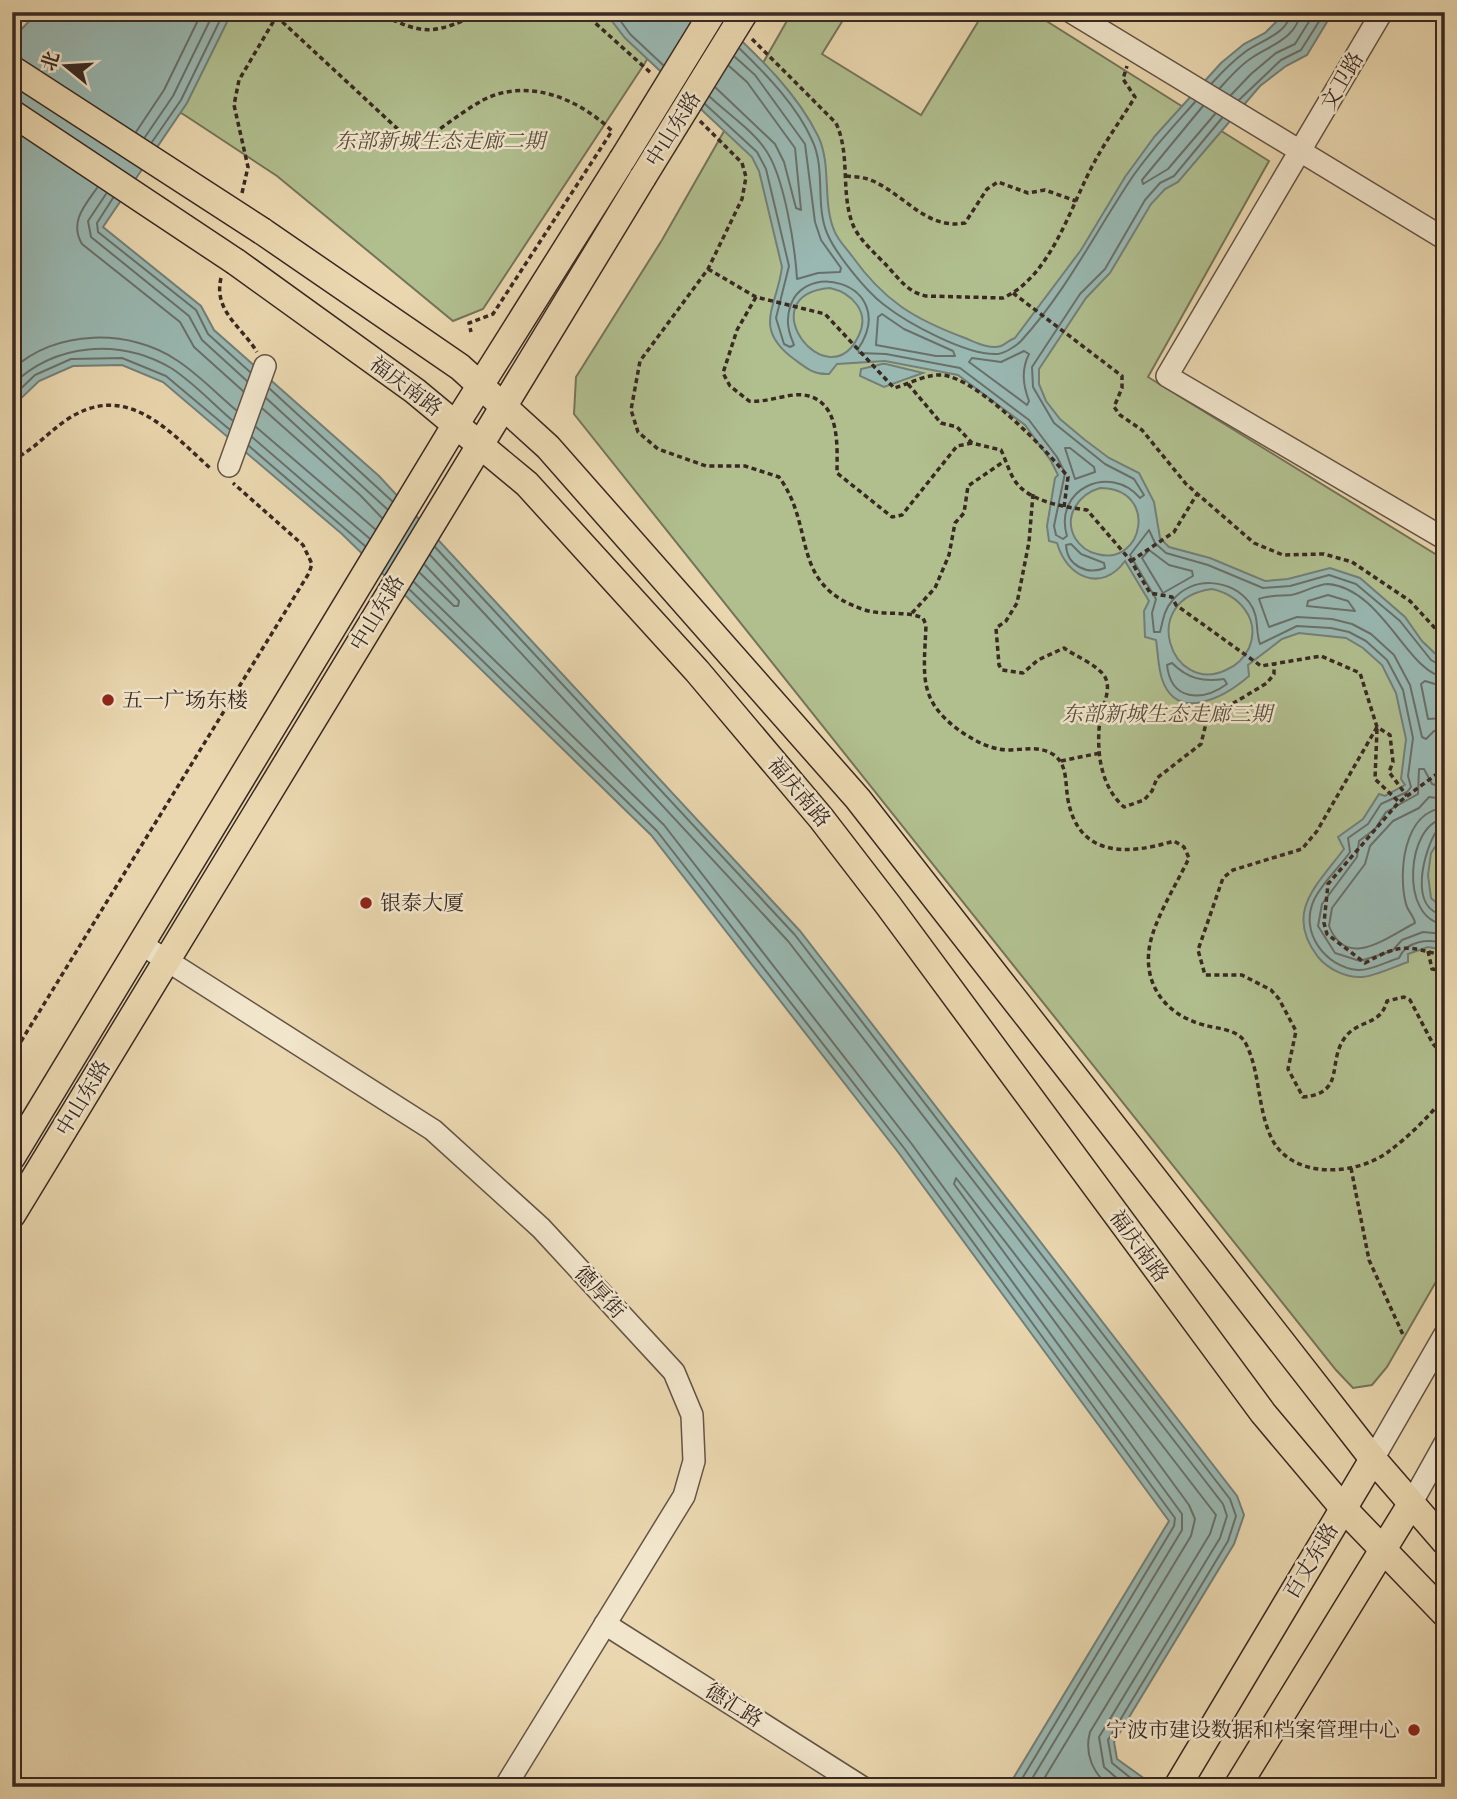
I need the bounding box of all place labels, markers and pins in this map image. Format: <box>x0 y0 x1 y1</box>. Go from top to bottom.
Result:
place label: 五一广场东楼 <box>122 687 248 714</box>
marker: 五一广场东楼 <box>100 692 116 708</box>
place label: 银泰大厦 <box>380 890 464 917</box>
marker: 银泰大厦 <box>358 895 374 911</box>
place label: 宁波市建设数据和档案管理中心 <box>1106 1717 1400 1744</box>
marker: 宁波市建设数据和档案管理中心 <box>1406 1722 1422 1738</box>

